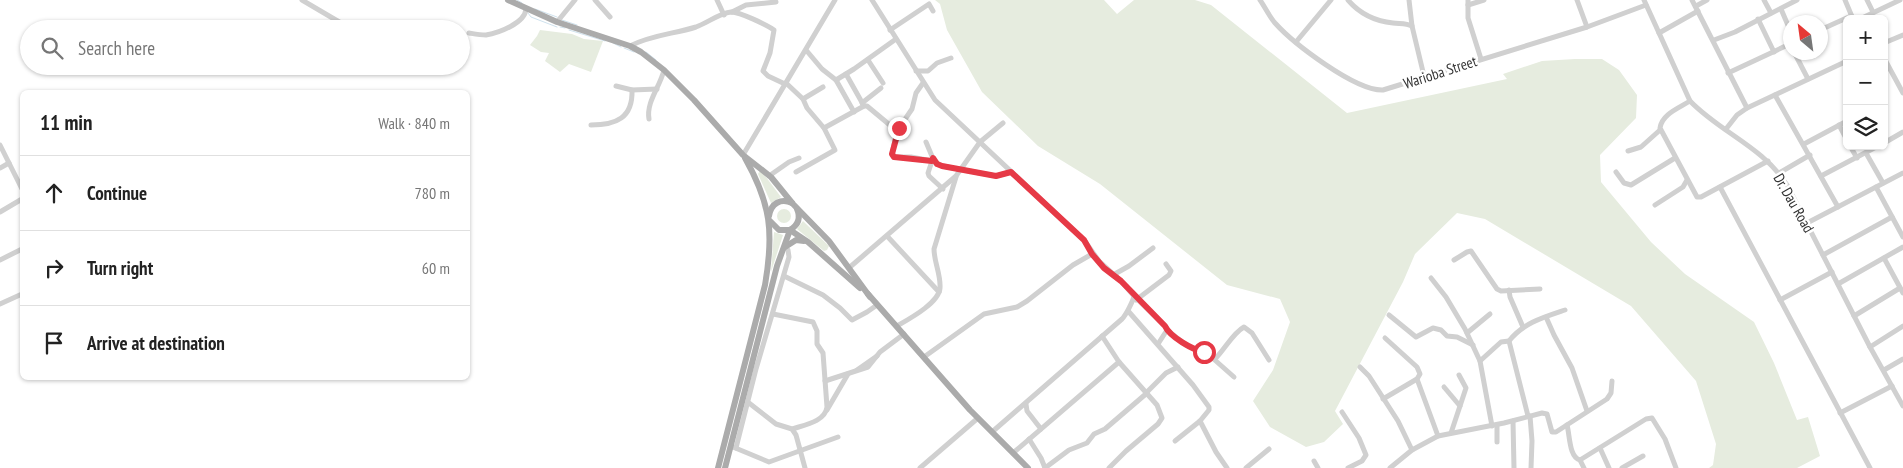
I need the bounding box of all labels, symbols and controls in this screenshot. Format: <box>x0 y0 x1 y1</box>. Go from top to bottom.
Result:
north arrow <box>1783 15 1828 60</box>
map controls <box>1843 15 1888 150</box>
button: + <box>1843 15 1888 60</box>
search box <box>20 20 470 75</box>
icon: search <box>38 34 66 62</box>
text: Search here <box>78 36 155 60</box>
street label: Warioba Street <box>1401 51 1479 93</box>
button: − <box>1843 60 1888 105</box>
button: layers <box>1843 105 1888 150</box>
text: 11 min <box>40 109 92 136</box>
text: Walk · 840 m <box>378 113 450 133</box>
route end <box>888 117 911 140</box>
street label: Dr. Dau Road <box>1769 170 1819 236</box>
icon: ahead <box>40 179 68 207</box>
text: Continue <box>87 181 147 205</box>
text: 780 m <box>415 183 450 203</box>
icon: right <box>40 254 68 282</box>
text: Turn right <box>87 256 153 280</box>
text: 60 m <box>422 258 450 278</box>
icon: arrive <box>40 329 68 357</box>
text: Arrive at destination <box>87 331 225 355</box>
route start <box>1193 341 1216 364</box>

